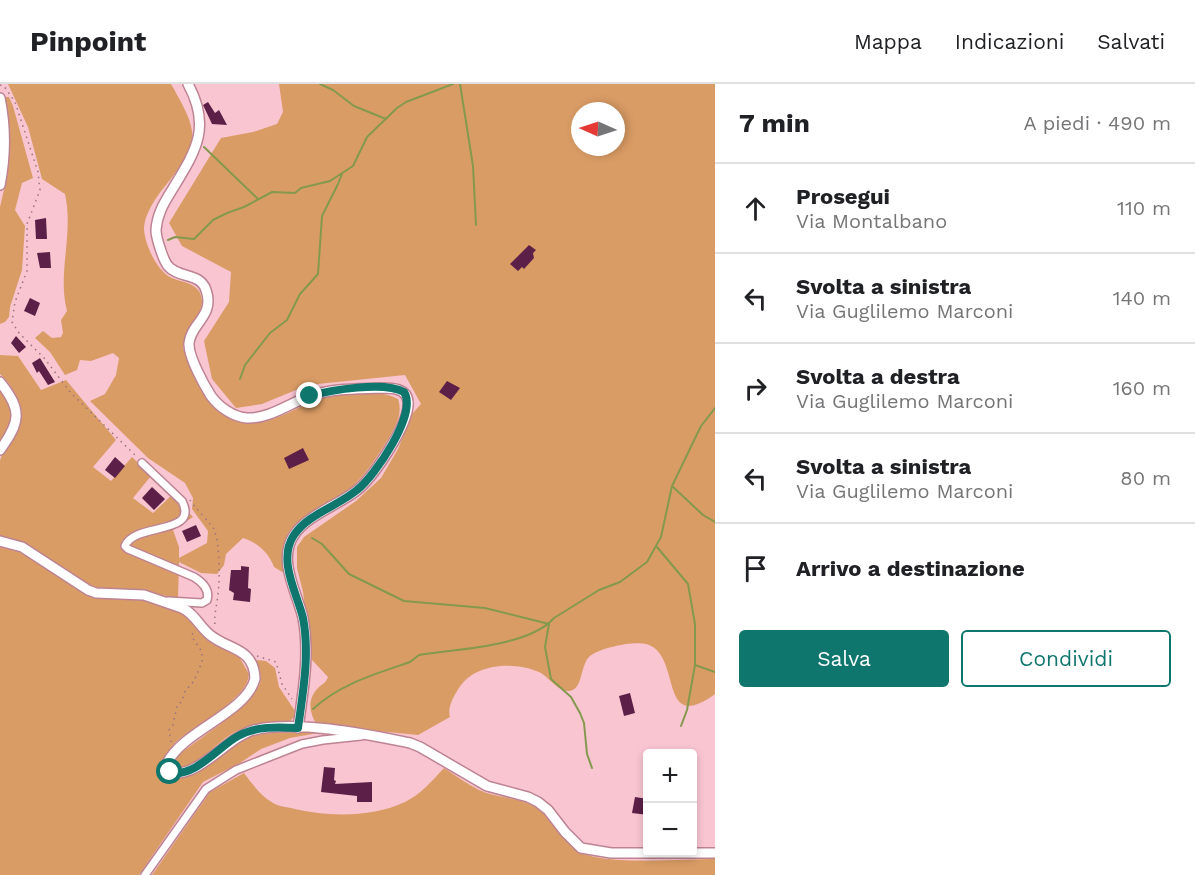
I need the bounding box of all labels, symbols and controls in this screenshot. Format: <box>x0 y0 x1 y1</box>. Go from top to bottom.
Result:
text: Pinpoint <box>30 25 146 58</box>
text: Mappa <box>854 29 922 54</box>
text: Indicazioni <box>955 29 1064 54</box>
text: Salvati <box>1097 29 1165 54</box>
north arrow <box>571 102 625 156</box>
text: 7 min <box>739 108 810 138</box>
text: A piedi · 490 m <box>1023 111 1171 135</box>
text: Prosegui <box>796 184 890 209</box>
icon: ahead <box>739 192 772 225</box>
text: 110 m <box>1117 196 1171 220</box>
text: Via Montalbano <box>796 209 947 233</box>
text: Svolta a sinistra <box>796 274 971 299</box>
icon: left <box>739 282 772 315</box>
text: 140 m <box>1113 286 1171 310</box>
text: Via Guglilemo Marconi <box>796 299 1013 323</box>
text: Svolta a destra <box>796 364 960 389</box>
icon: right <box>739 372 772 405</box>
text: 160 m <box>1113 376 1171 400</box>
route end <box>296 382 322 408</box>
text: Via Guglilemo Marconi <box>796 389 1013 413</box>
text: Svolta a sinistra <box>796 454 971 479</box>
icon: left <box>739 462 772 495</box>
text: 80 m <box>1120 466 1171 490</box>
text: Via Guglilemo Marconi <box>796 479 1013 503</box>
icon: arrive <box>739 552 772 585</box>
text: Arrivo a destinazione <box>796 556 1025 581</box>
button: Salva <box>739 630 949 687</box>
button: Condividi <box>961 630 1171 687</box>
map controls <box>643 749 697 857</box>
button: + <box>643 749 697 803</box>
route start <box>156 758 182 784</box>
button: − <box>643 803 697 857</box>

